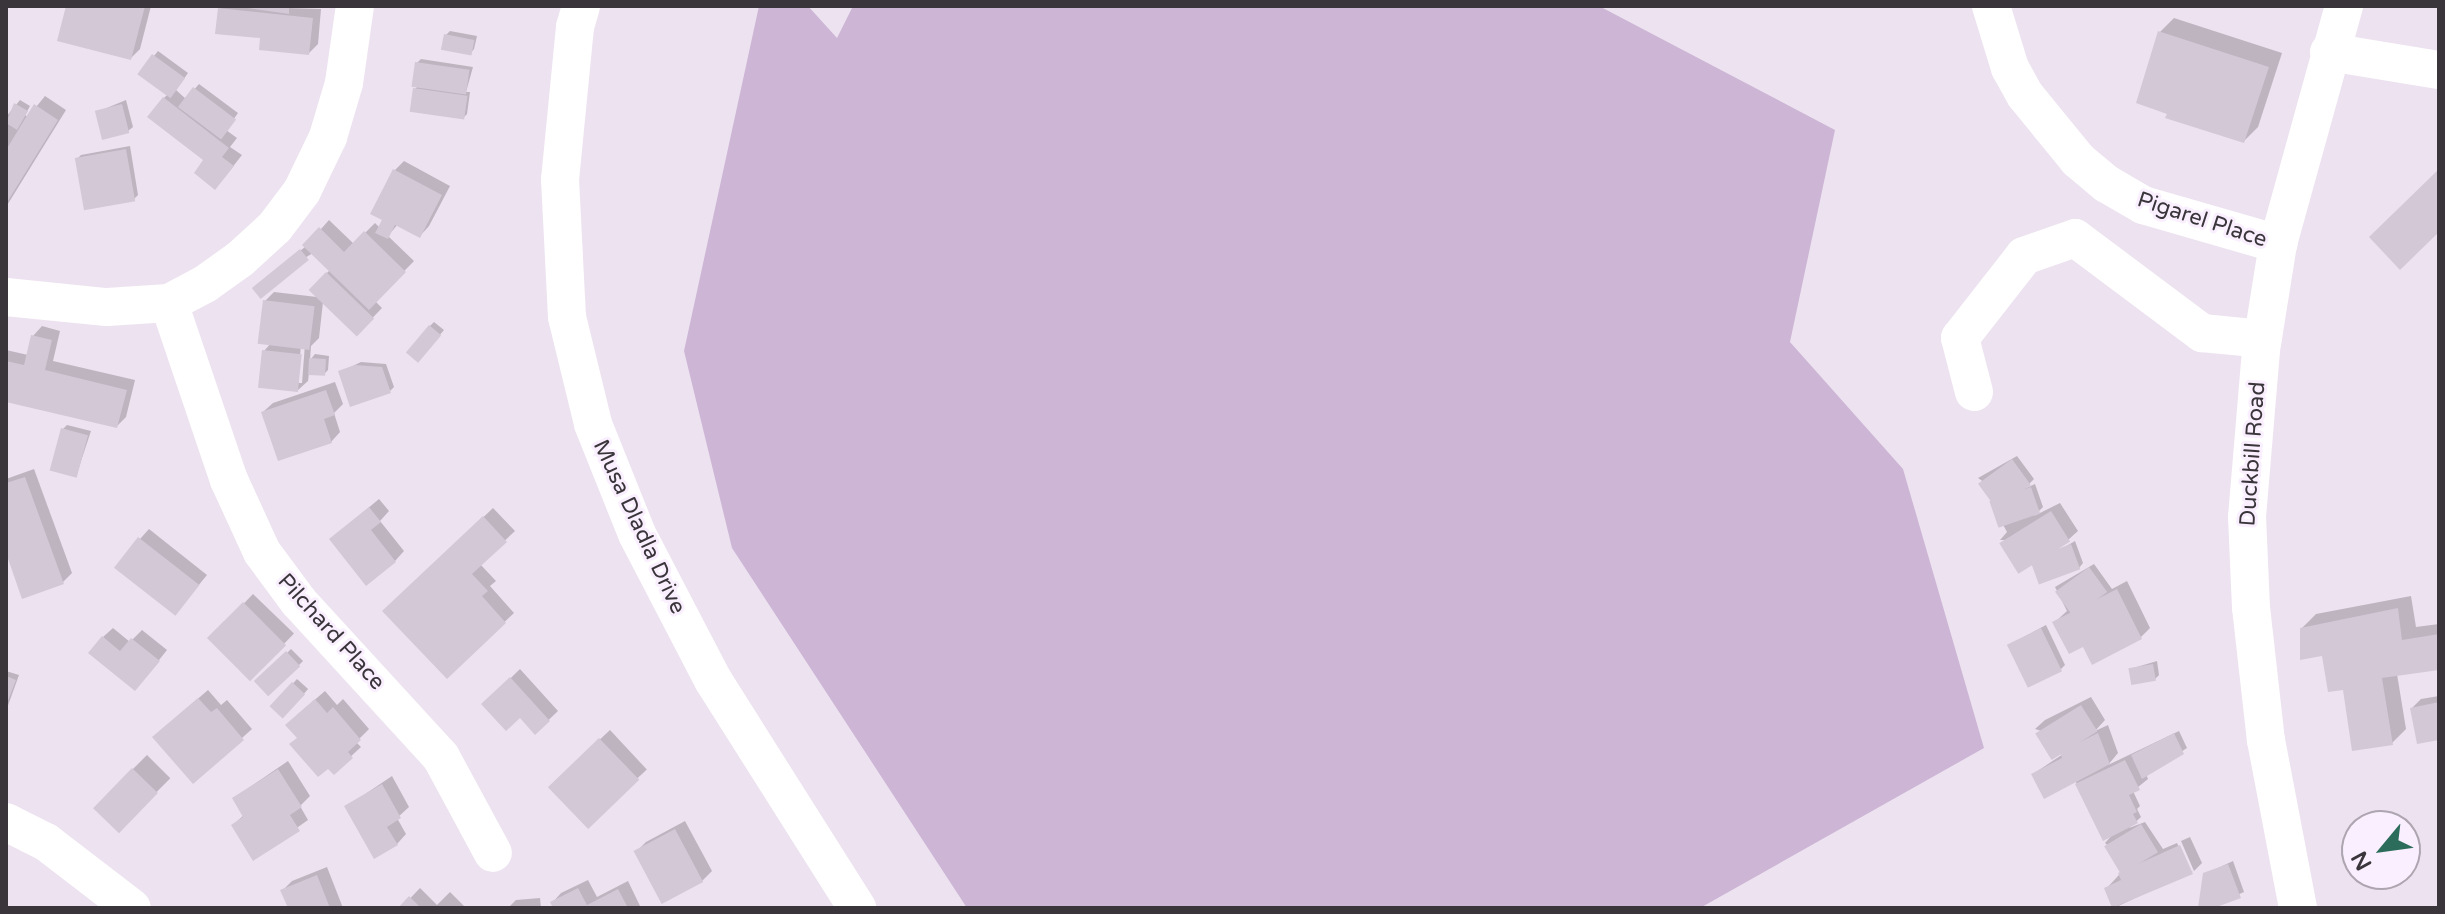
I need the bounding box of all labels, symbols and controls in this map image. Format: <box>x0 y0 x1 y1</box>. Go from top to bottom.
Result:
street label: Pigarel Place <box>2134 187 2270 253</box>
street label: Duckbill Road <box>2235 381 2271 527</box>
street label: Musa Dladla Drive <box>587 436 691 618</box>
street label: Pilchard Place <box>272 568 390 696</box>
north arrow <box>2341 810 2421 890</box>
text: N <box>2346 847 2377 875</box>

